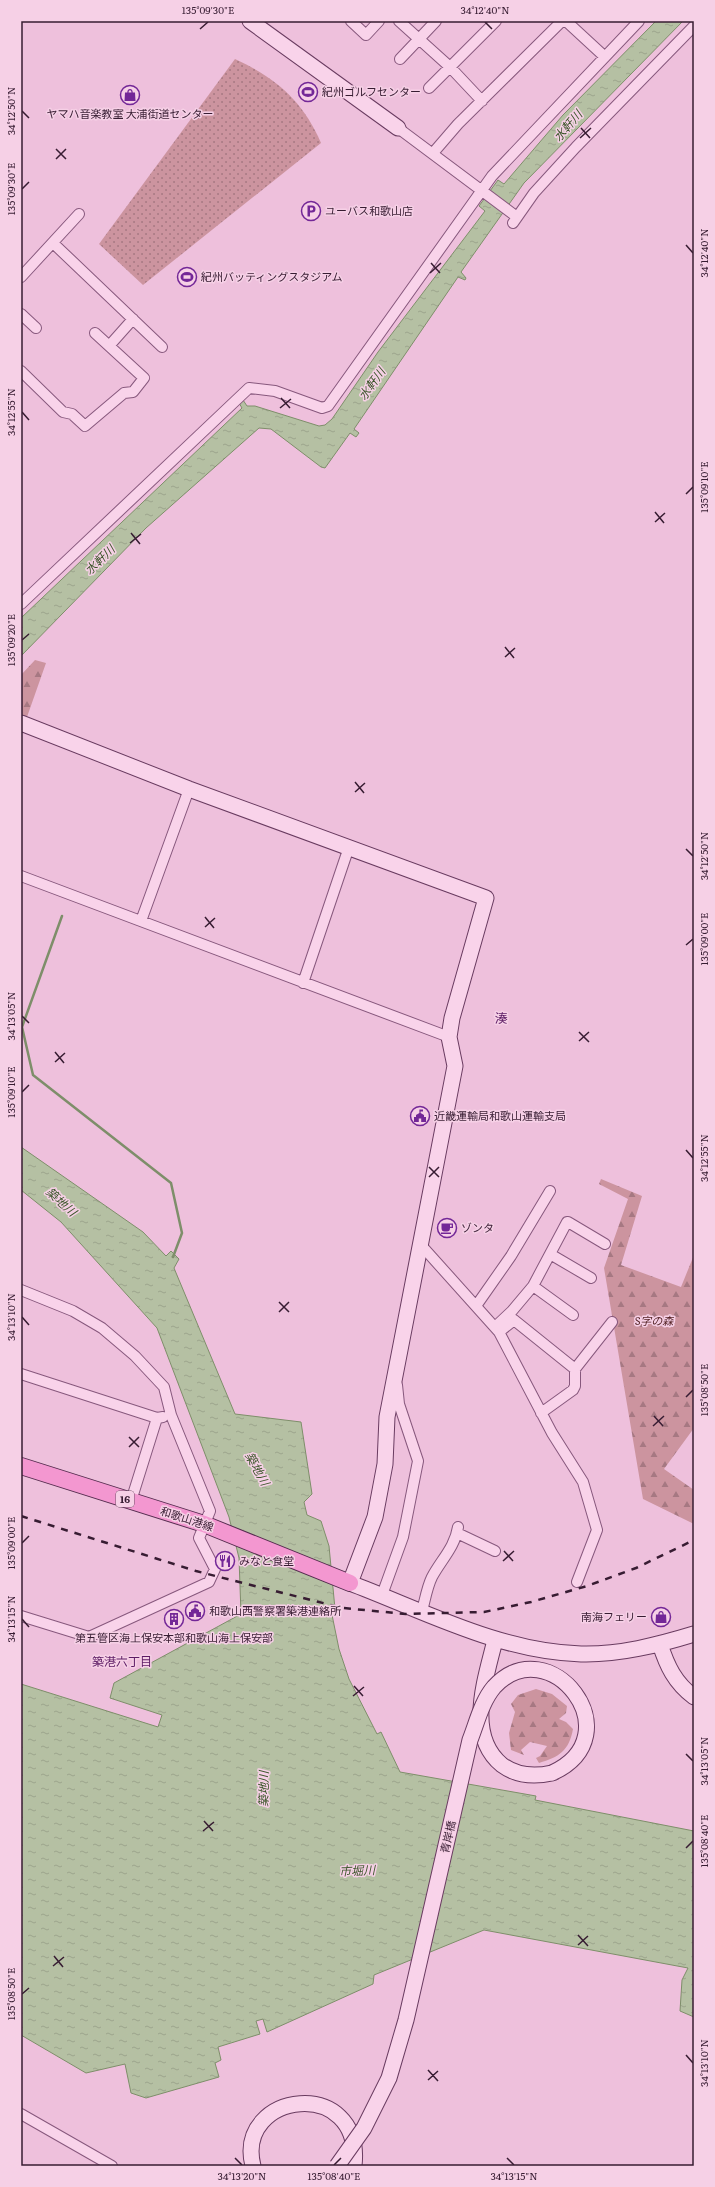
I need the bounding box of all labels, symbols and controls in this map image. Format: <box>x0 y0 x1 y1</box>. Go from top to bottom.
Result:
text: 135°09'30"E <box>182 2 234 17</box>
text: 34°12'40"N <box>461 2 509 17</box>
sports icon: 紀州ゴルフセンター <box>297 81 319 103</box>
place label: 紀州ゴルフセンター <box>322 83 421 99</box>
shop icon: ヤマハ音楽教室 大浦街道センター <box>119 84 141 106</box>
text: 34°12'50"N <box>3 87 18 135</box>
water label: 水軒川 <box>549 104 587 145</box>
place label: ヤマハ音楽教室 大浦街道センター <box>46 105 214 121</box>
text: 135°09'30"E <box>3 163 18 215</box>
parking icon: ユーバス和歌山店 <box>300 200 322 222</box>
place label: ユーバス和歌山店 <box>325 202 413 218</box>
text: 34°12'40"N <box>696 229 711 277</box>
sports icon: 紀州バッティングスタジアム <box>176 266 198 288</box>
place label: 紀州バッティングスタジアム <box>201 268 343 284</box>
water label: 水軒川 <box>353 362 390 403</box>
text: 34°12'55"N <box>3 388 18 436</box>
text: 135°09'10"E <box>696 461 711 513</box>
water label: 水軒川 <box>80 539 120 578</box>
text: 135°09'20"E <box>3 614 18 666</box>
text: 34°12'50"N <box>696 832 711 880</box>
text: 135°09'00"E <box>696 913 711 965</box>
text: 34°13'05"N <box>3 992 18 1040</box>
district label: 湊 <box>494 1008 508 1027</box>
text: 135°09'10"E <box>3 1066 18 1118</box>
public building icon: 近畿運輸局和歌山運輸支局 <box>409 1105 431 1127</box>
place label: 近畿運輸局和歌山運輸支局 <box>434 1107 566 1123</box>
text: 34°12'55"N <box>696 1134 711 1182</box>
water label: 築地川 <box>42 1183 83 1221</box>
cafe icon: ゾンタ <box>436 1217 458 1239</box>
place label: ゾンタ <box>461 1219 494 1235</box>
text: 34°13'10"N <box>3 1293 18 1341</box>
park label: S字の森 <box>635 1312 674 1328</box>
text: 135°08'50"E <box>696 1364 711 1416</box>
water label: 築地川 <box>241 1448 275 1490</box>
road number: 16 <box>116 1491 134 1507</box>
street label: 和歌山港線 <box>159 1502 216 1534</box>
text: 135°09'00"E <box>3 1517 18 1569</box>
restaurant icon: みなと食堂 <box>214 1550 236 1572</box>
place label: みなと食堂 <box>239 1552 294 1568</box>
text: 34°13'15"N <box>3 1595 18 1643</box>
public building icon: 和歌山西警察署築港連絡所 <box>184 1600 206 1622</box>
place label: 和歌山西警察署築港連絡所 <box>209 1602 342 1618</box>
shop icon: 南海フェリー <box>650 1606 672 1628</box>
building icon: 第五管区海上保安本部和歌山海上保安部 <box>163 1608 185 1630</box>
place label: 南海フェリー <box>581 1608 647 1624</box>
place label: 第五管区海上保安本部和歌山海上保安部 <box>75 1629 273 1645</box>
district label: 築港六丁目 <box>92 1652 152 1670</box>
text: 34°13'05"N <box>696 1737 711 1785</box>
water label: 築地川 <box>254 1769 272 1807</box>
text: 135°08'40"E <box>696 1815 711 1867</box>
street label: 青岸橋 <box>436 1819 459 1855</box>
water label: 市堀川 <box>339 1860 377 1880</box>
text: 135°08'50"E <box>3 1968 18 2020</box>
text: 34°13'10"N <box>696 2039 711 2087</box>
text: 34°13'20"N <box>218 2168 266 2183</box>
text: 135°08'40"E <box>308 2168 360 2183</box>
text: 34°13'15"N <box>490 2168 538 2183</box>

